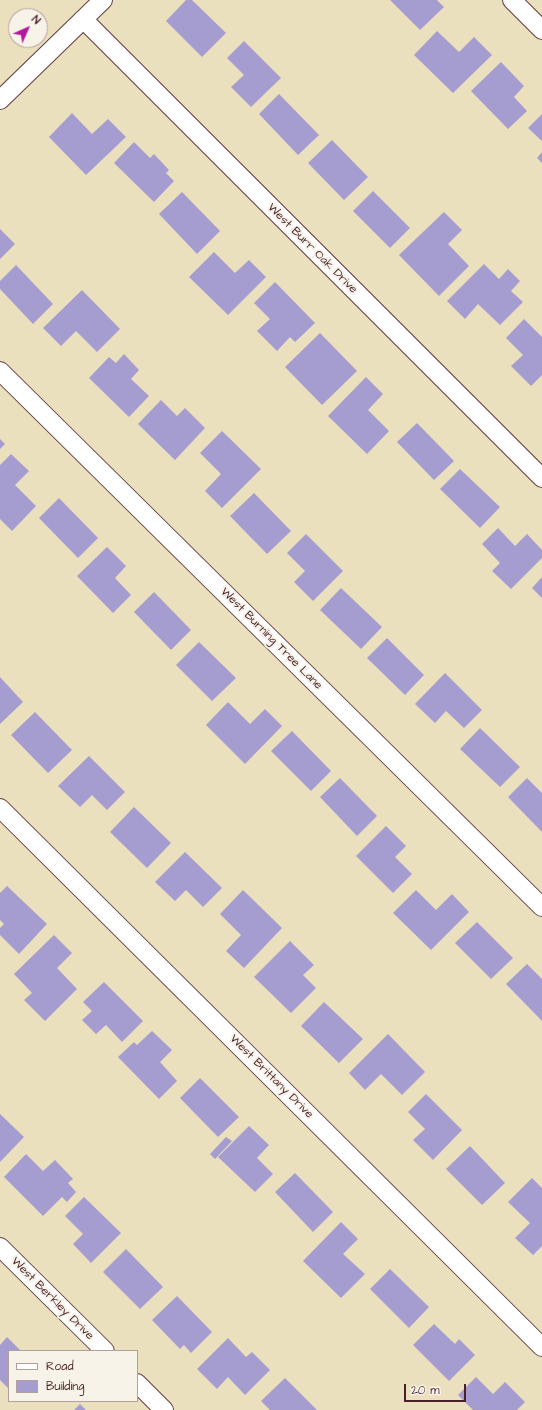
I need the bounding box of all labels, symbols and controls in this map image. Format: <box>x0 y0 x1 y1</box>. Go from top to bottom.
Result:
north arrow <box>8 8 48 48</box>
text: N <box>28 12 44 28</box>
street label: West Burr Oak Drive <box>264 201 360 297</box>
street label: West Burning Tree Lane <box>217 585 325 693</box>
street label: West Brittany Drive <box>226 1032 316 1122</box>
street label: West Berkley Drive <box>8 1255 96 1343</box>
legend <box>8 1350 138 1402</box>
text: Road <box>46 1358 74 1375</box>
scale bar <box>406 1376 468 1402</box>
text: Building <box>46 1378 84 1395</box>
text: 20 m <box>411 1382 440 1399</box>

